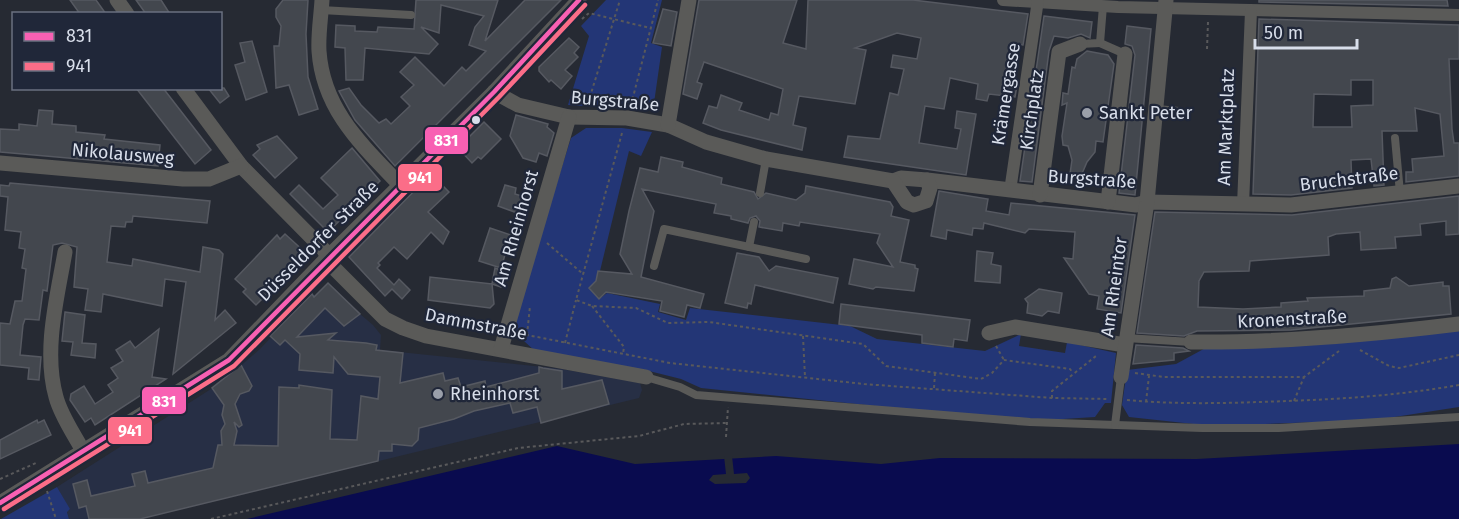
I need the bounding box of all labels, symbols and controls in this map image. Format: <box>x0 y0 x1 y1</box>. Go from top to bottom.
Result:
legend <box>12 12 222 90</box>
scale bar <box>1255 12 1357 50</box>
text: 50 m <box>1264 22 1303 44</box>
text: 831 <box>66 25 92 47</box>
street label: Krämergasse <box>987 41 1025 147</box>
text: 941 <box>66 55 92 77</box>
street label: Kirchplatz <box>1015 68 1049 152</box>
street label: Am Marktplatz <box>1213 68 1239 186</box>
street label: Burgstraße <box>570 86 660 116</box>
place label: Sankt Peter <box>1099 102 1192 124</box>
marker: Sankt Peter <box>1080 106 1094 120</box>
unlabelled marker <box>470 114 482 126</box>
line badge: 831 <box>424 126 469 155</box>
text: 831 <box>434 131 458 150</box>
street label: Nikolausweg <box>71 139 176 169</box>
street label: Bruchstraße <box>1299 162 1399 196</box>
line badge: 941 <box>397 163 443 192</box>
street label: Burgstraße <box>1047 165 1137 193</box>
street label: Am Rheinhorst <box>489 167 543 289</box>
text: 941 <box>408 168 432 187</box>
street label: Düsseldorfer Straße <box>253 176 383 306</box>
street label: Am Rheintor <box>1096 235 1132 339</box>
street label: Dammstraße <box>423 303 529 345</box>
street label: Kronenstraße <box>1237 305 1347 333</box>
place label: Rheinhorst <box>450 383 540 405</box>
line badge: 831 <box>141 386 187 415</box>
marker: Rheinhorst <box>431 387 445 401</box>
text: 831 <box>152 392 176 411</box>
line badge: 941 <box>107 416 153 445</box>
text: 941 <box>118 421 142 440</box>

